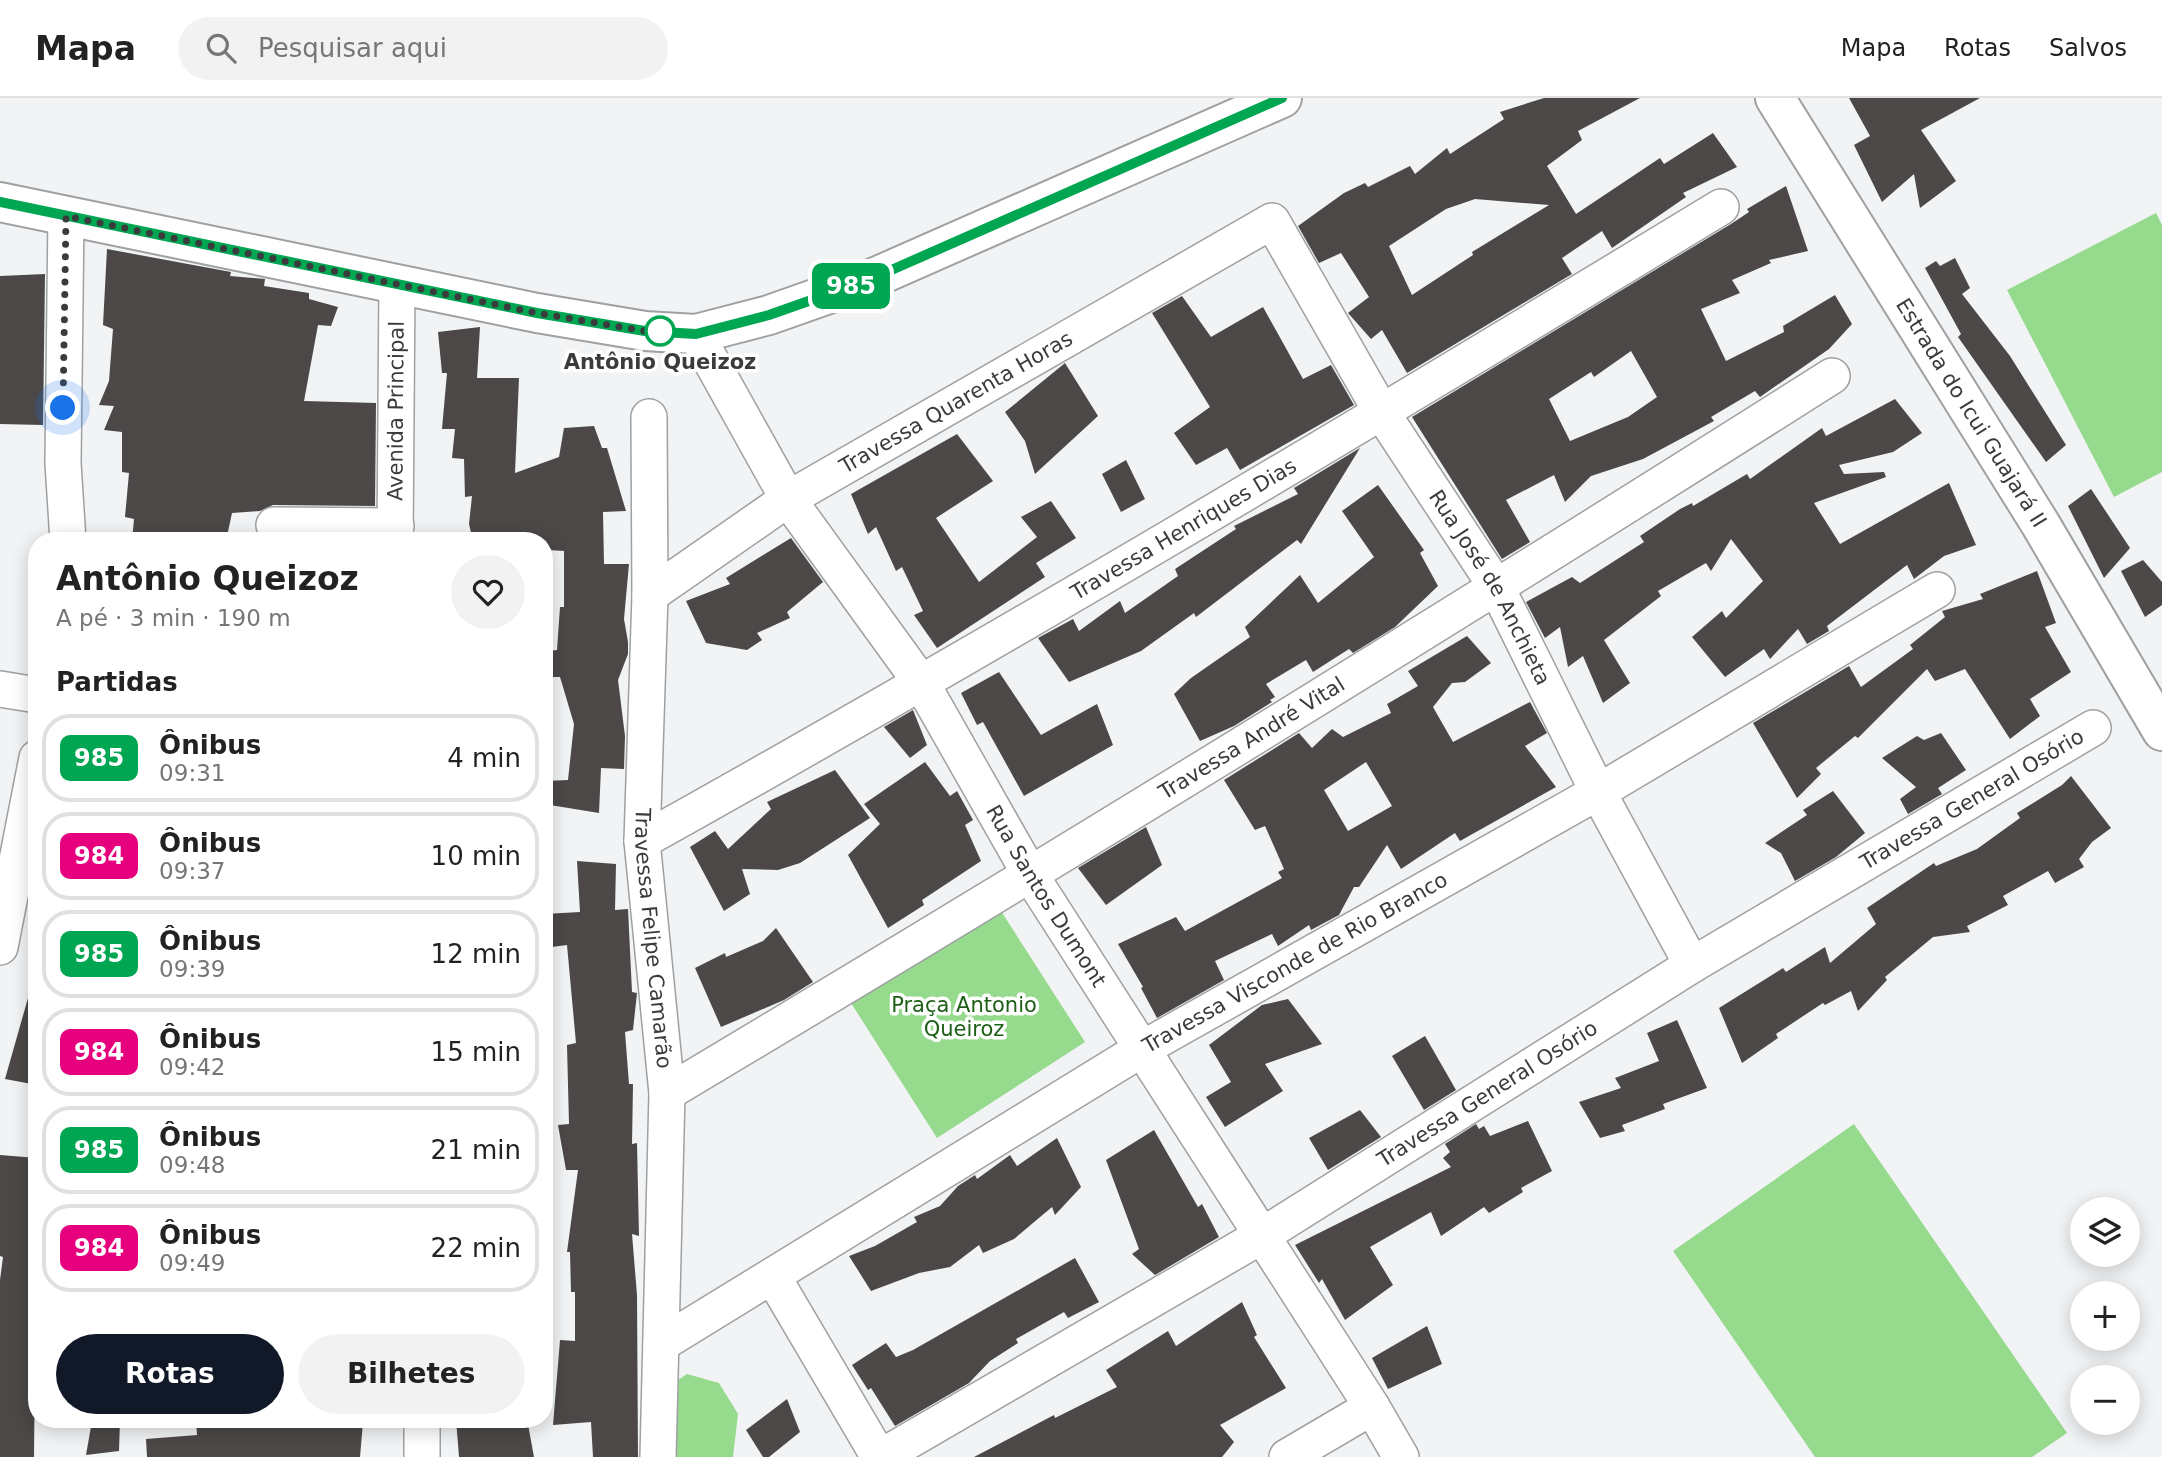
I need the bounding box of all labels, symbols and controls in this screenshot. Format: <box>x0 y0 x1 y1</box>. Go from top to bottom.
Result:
search box <box>178 17 668 80</box>
text: Mapa <box>35 29 136 68</box>
icon: search <box>202 29 240 67</box>
text: Pesquisar aqui <box>258 33 447 63</box>
text: Mapa <box>1841 34 1906 62</box>
text: Rotas <box>1944 34 2011 62</box>
text: Salvos <box>2049 34 2127 62</box>
line badge: 985 <box>811 263 891 309</box>
text: 985 <box>826 272 876 300</box>
street label: Estrada do Icui Guajará II <box>1891 294 2051 532</box>
marker: Antônio Queizoz <box>645 316 675 346</box>
street label: Avenida Principal <box>383 321 409 501</box>
street label: Travessa Quarenta Horas <box>835 326 1077 479</box>
place label: Antônio Queizoz <box>564 350 756 374</box>
your location <box>45 390 80 425</box>
street label: Travessa Henriques Dias <box>1066 453 1301 606</box>
street label: Rua José de Anchieta <box>1424 486 1555 689</box>
button: heart <box>451 555 525 629</box>
text: Antônio Queizoz <box>56 559 359 598</box>
text: A pé · 3 min · 190 m <box>56 605 291 631</box>
text: Partidas <box>56 667 178 697</box>
street label: Travessa André Vital <box>1154 672 1349 805</box>
street label: Travessa General Osório <box>1855 724 2088 875</box>
text: Ônibus <box>159 730 261 760</box>
text: 4 min <box>447 743 521 773</box>
text: 985 <box>74 744 124 772</box>
text: 09:31 <box>159 760 225 786</box>
street label: Rua Santos Dumont <box>981 801 1111 991</box>
street label: Travessa Felipe Camarão <box>630 807 677 1070</box>
text: Ônibus <box>159 828 261 858</box>
text: 10 min <box>431 841 521 871</box>
text: 984 <box>74 842 124 870</box>
text: 09:37 <box>159 858 225 884</box>
street label: Travessa Visconde de Rio Branco <box>1138 867 1452 1059</box>
text: Ônibus <box>159 926 261 956</box>
text: 12 min <box>431 939 521 969</box>
text: 985 <box>74 940 124 968</box>
text: 09:39 <box>159 956 225 982</box>
park label: Praça Antonio Queiroz <box>891 993 1037 1041</box>
street label: Travessa General Osório <box>1372 1016 1602 1172</box>
text: Ônibus <box>159 1024 261 1054</box>
text: 15 min <box>431 1037 521 1067</box>
text: 984 <box>74 1038 124 1066</box>
text: 09:42 <box>159 1054 225 1080</box>
text: Ônibus <box>159 1122 261 1152</box>
text: 21 min <box>431 1135 521 1165</box>
text: 985 <box>74 1136 124 1164</box>
text: 09:48 <box>159 1152 225 1178</box>
map controls <box>2070 1197 2140 1435</box>
button: layers <box>2070 1197 2140 1267</box>
text: Ônibus <box>159 1220 261 1250</box>
text: 22 min <box>431 1233 521 1263</box>
text: 984 <box>74 1234 124 1262</box>
text: 09:49 <box>159 1250 225 1276</box>
button: + <box>2070 1281 2140 1351</box>
button: Rotas <box>56 1334 284 1414</box>
button: Bilhetes <box>298 1334 525 1414</box>
button: − <box>2070 1365 2140 1435</box>

